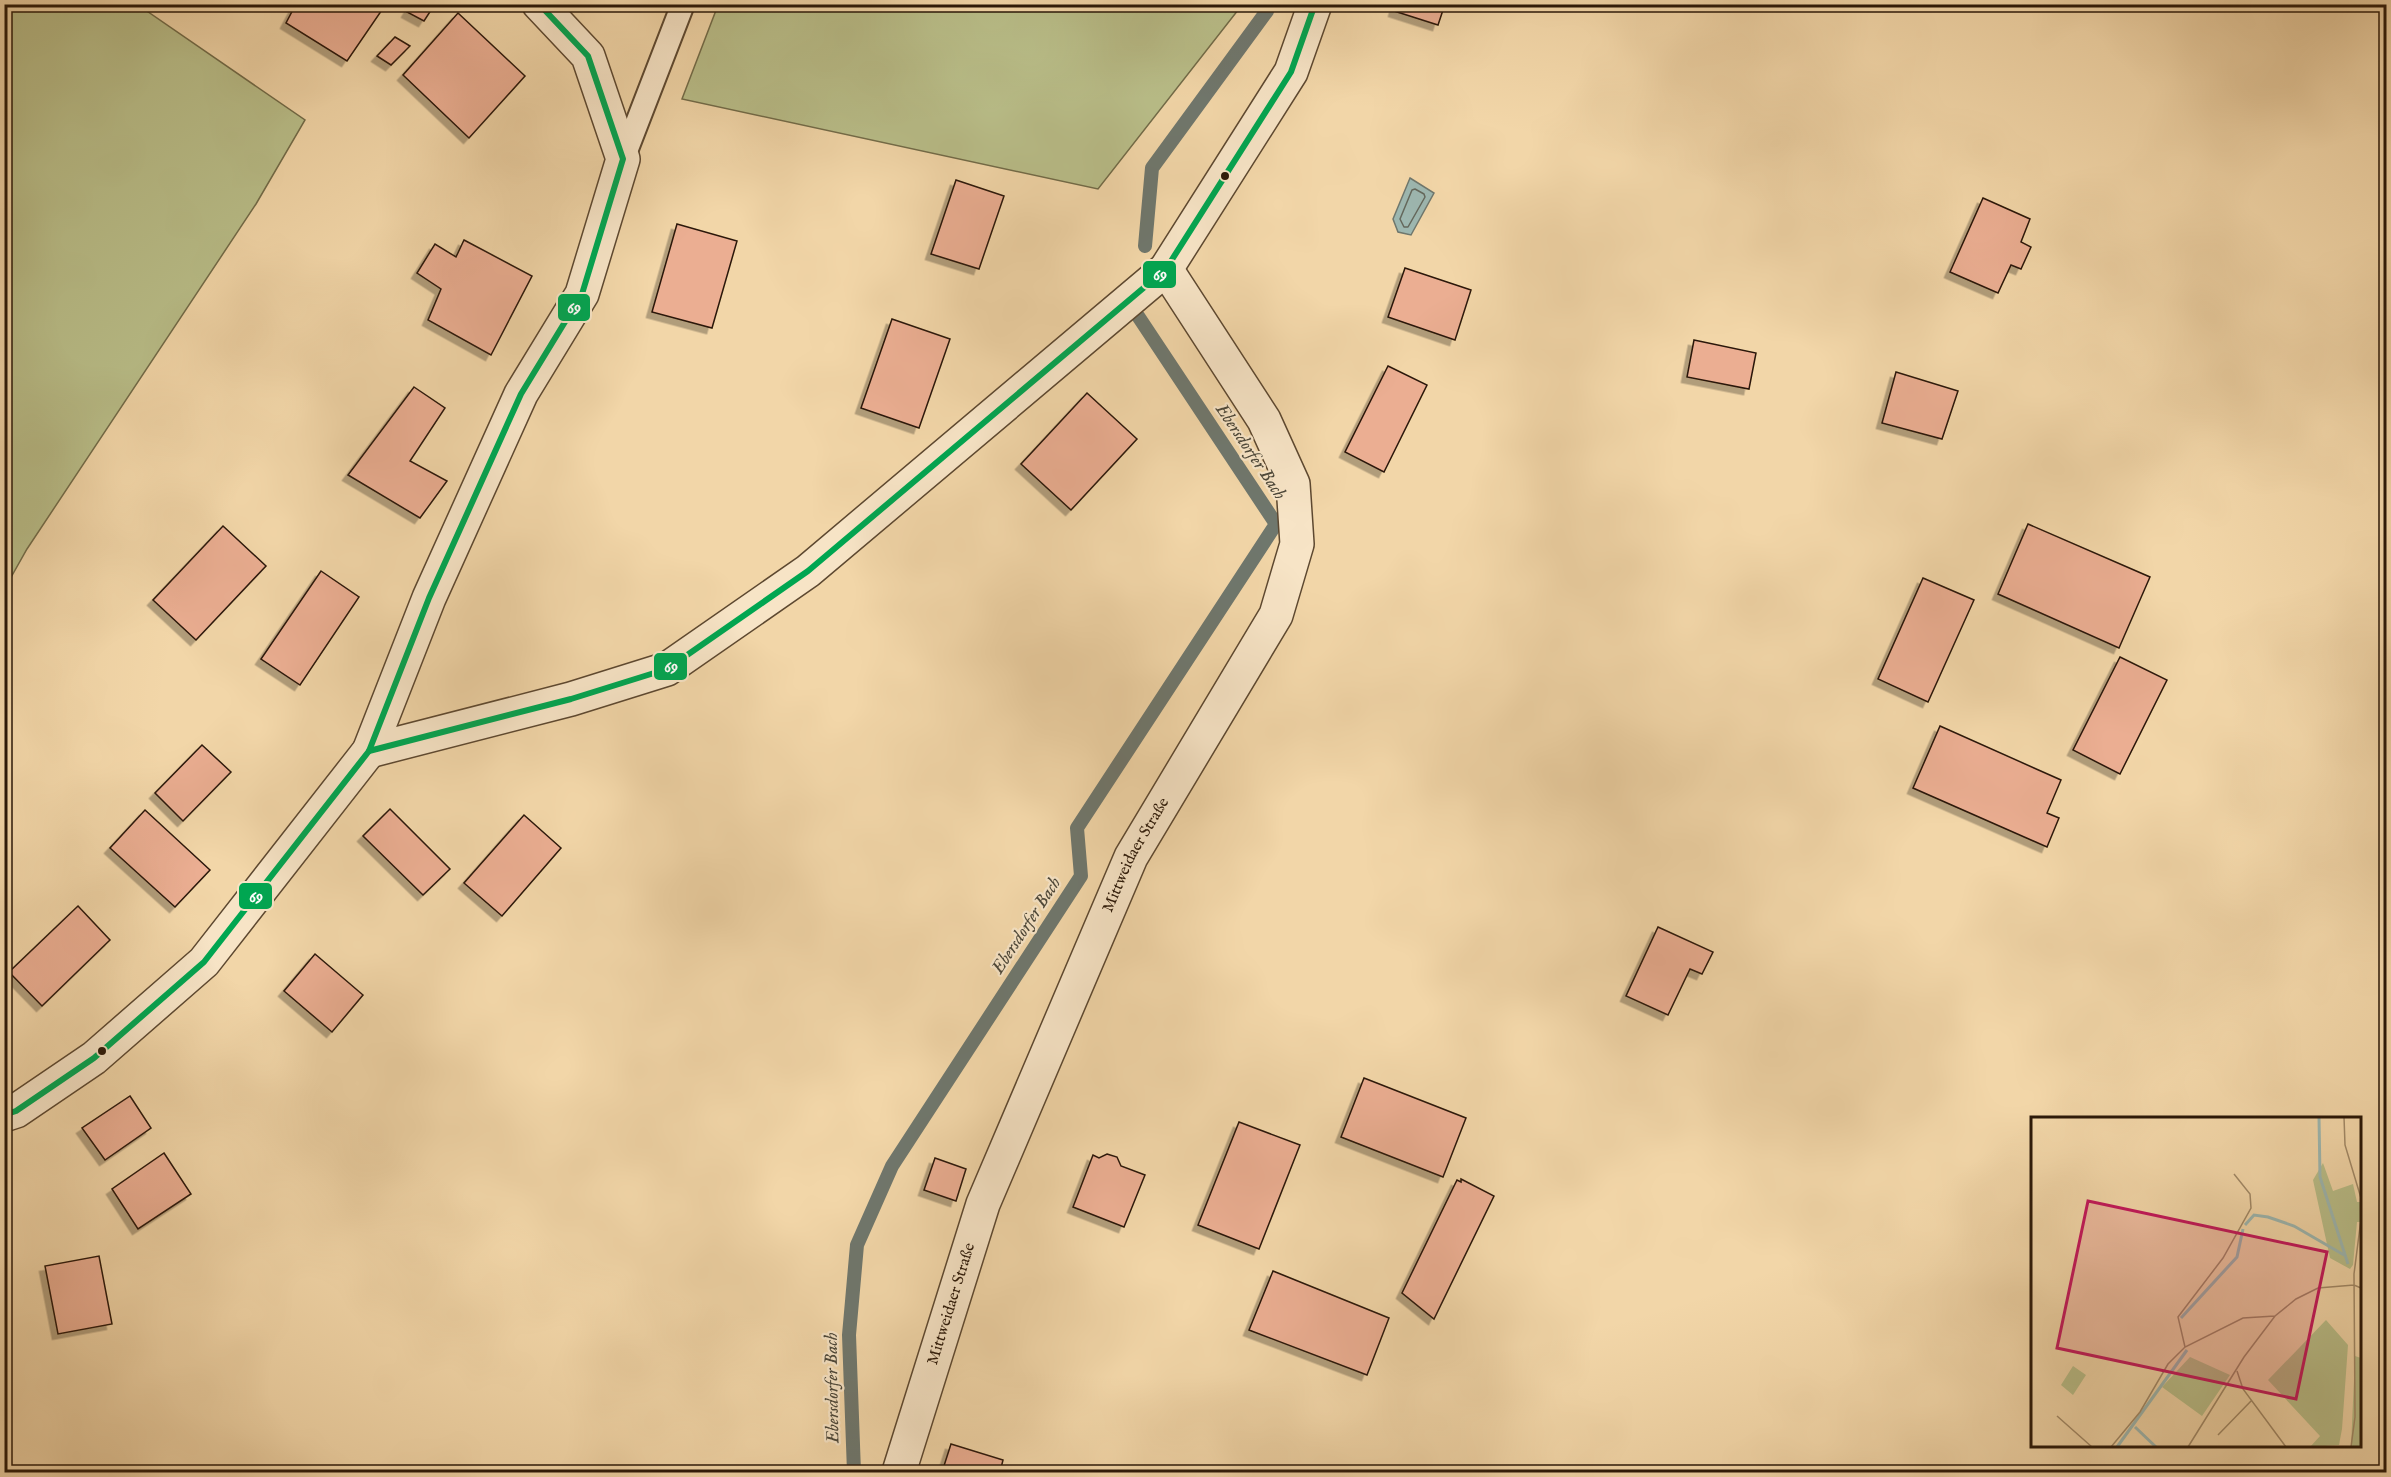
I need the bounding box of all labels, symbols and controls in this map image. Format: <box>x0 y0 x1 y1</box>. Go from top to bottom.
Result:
unlabelled marker <box>1219 170 1231 182</box>
line badge: 69 <box>1142 260 1177 289</box>
text: 69 <box>1153 266 1167 286</box>
line badge: 69 <box>557 293 591 322</box>
text: 69 <box>567 299 581 319</box>
water label: Ebersdorfer Bach <box>1209 399 1291 505</box>
line badge: 69 <box>653 652 688 681</box>
text: 69 <box>664 658 678 678</box>
street label: Mittweidaer Straße <box>1099 794 1174 916</box>
water label: Ebersdorfer Bach <box>987 873 1067 980</box>
line badge: 69 <box>238 882 273 910</box>
text: 69 <box>249 888 263 908</box>
unlabelled marker <box>96 1045 108 1057</box>
inset map <box>2031 1117 2361 1447</box>
street label: Mittweidaer Straße <box>923 1241 980 1367</box>
water label: Ebersdorfer Bach <box>821 1332 845 1445</box>

